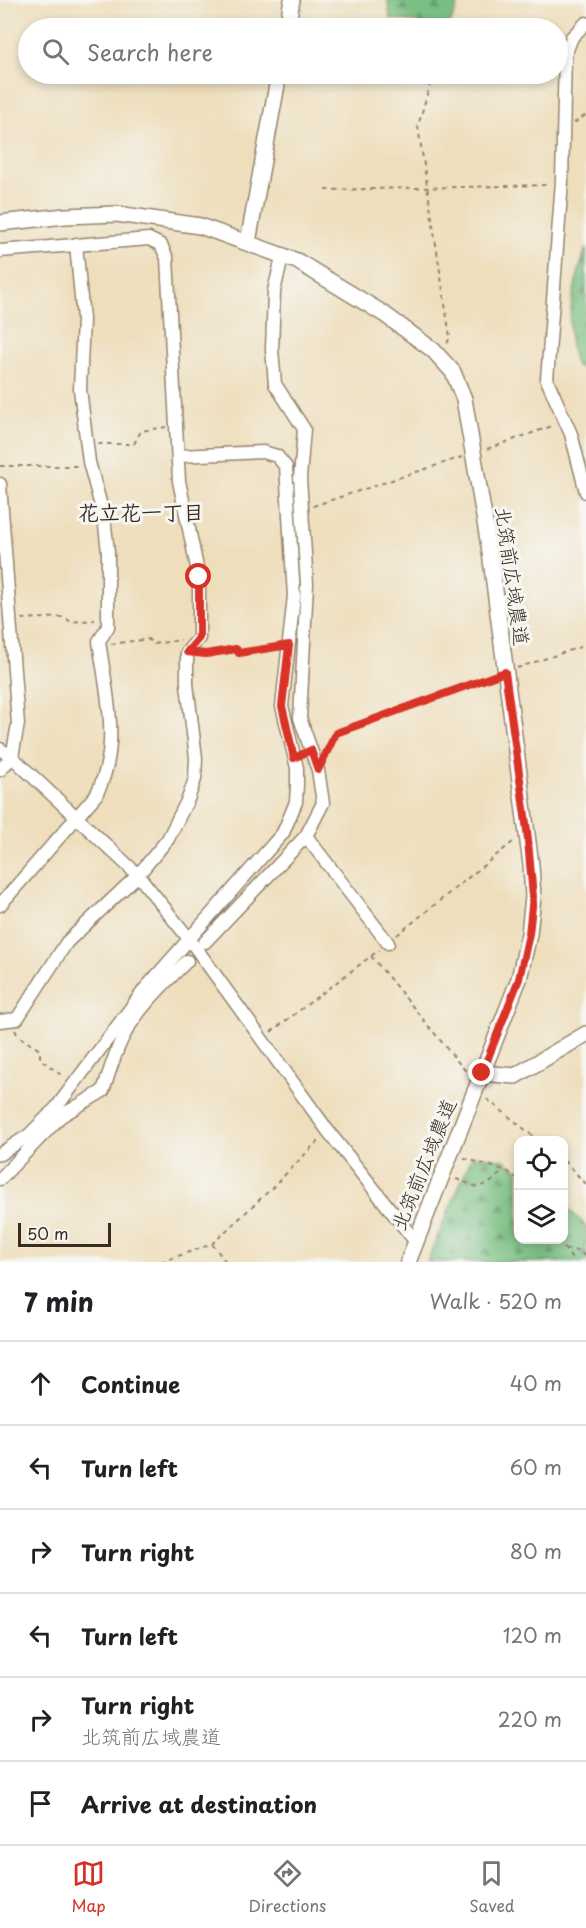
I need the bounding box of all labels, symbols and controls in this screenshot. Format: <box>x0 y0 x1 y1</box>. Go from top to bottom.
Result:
search box <box>18 18 568 84</box>
icon: search <box>39 35 72 68</box>
text: Search here <box>87 35 213 68</box>
district label: 花立花一丁目 <box>78 495 204 527</box>
street label: 北筑前広域農道 <box>488 505 538 647</box>
route start <box>185 563 211 589</box>
route end <box>468 1059 494 1085</box>
street label: 北筑前広域農道 <box>383 1093 463 1235</box>
map controls <box>514 1136 568 1244</box>
button: locate <box>514 1136 568 1190</box>
button: layers <box>514 1190 568 1244</box>
scale bar <box>18 1220 111 1248</box>
text: 50 m <box>27 1221 68 1245</box>
text: 7 min <box>24 1282 94 1321</box>
text: Walk · 520 m <box>430 1286 562 1316</box>
icon: ahead <box>24 1367 57 1400</box>
text: Continue <box>81 1367 180 1400</box>
text: 40 m <box>510 1368 562 1398</box>
icon: left <box>24 1451 57 1484</box>
text: Turn left <box>81 1451 178 1484</box>
text: 60 m <box>510 1452 562 1482</box>
icon: right <box>24 1535 57 1568</box>
text: Turn right <box>81 1535 194 1568</box>
text: 80 m <box>510 1536 562 1566</box>
icon: left <box>24 1619 57 1652</box>
text: Turn left <box>81 1619 178 1652</box>
text: 120 m <box>503 1620 562 1650</box>
text: Turn right <box>81 1688 194 1721</box>
icon: right <box>24 1703 57 1736</box>
text: 220 m <box>498 1704 562 1734</box>
text: 北筑前広域農道 <box>81 1721 221 1751</box>
icon: arrive <box>24 1787 57 1820</box>
text: Arrive at destination <box>81 1787 317 1820</box>
tab: Map <box>71 1857 106 1917</box>
tab: Directions <box>248 1857 326 1917</box>
tab: Saved <box>469 1857 515 1917</box>

